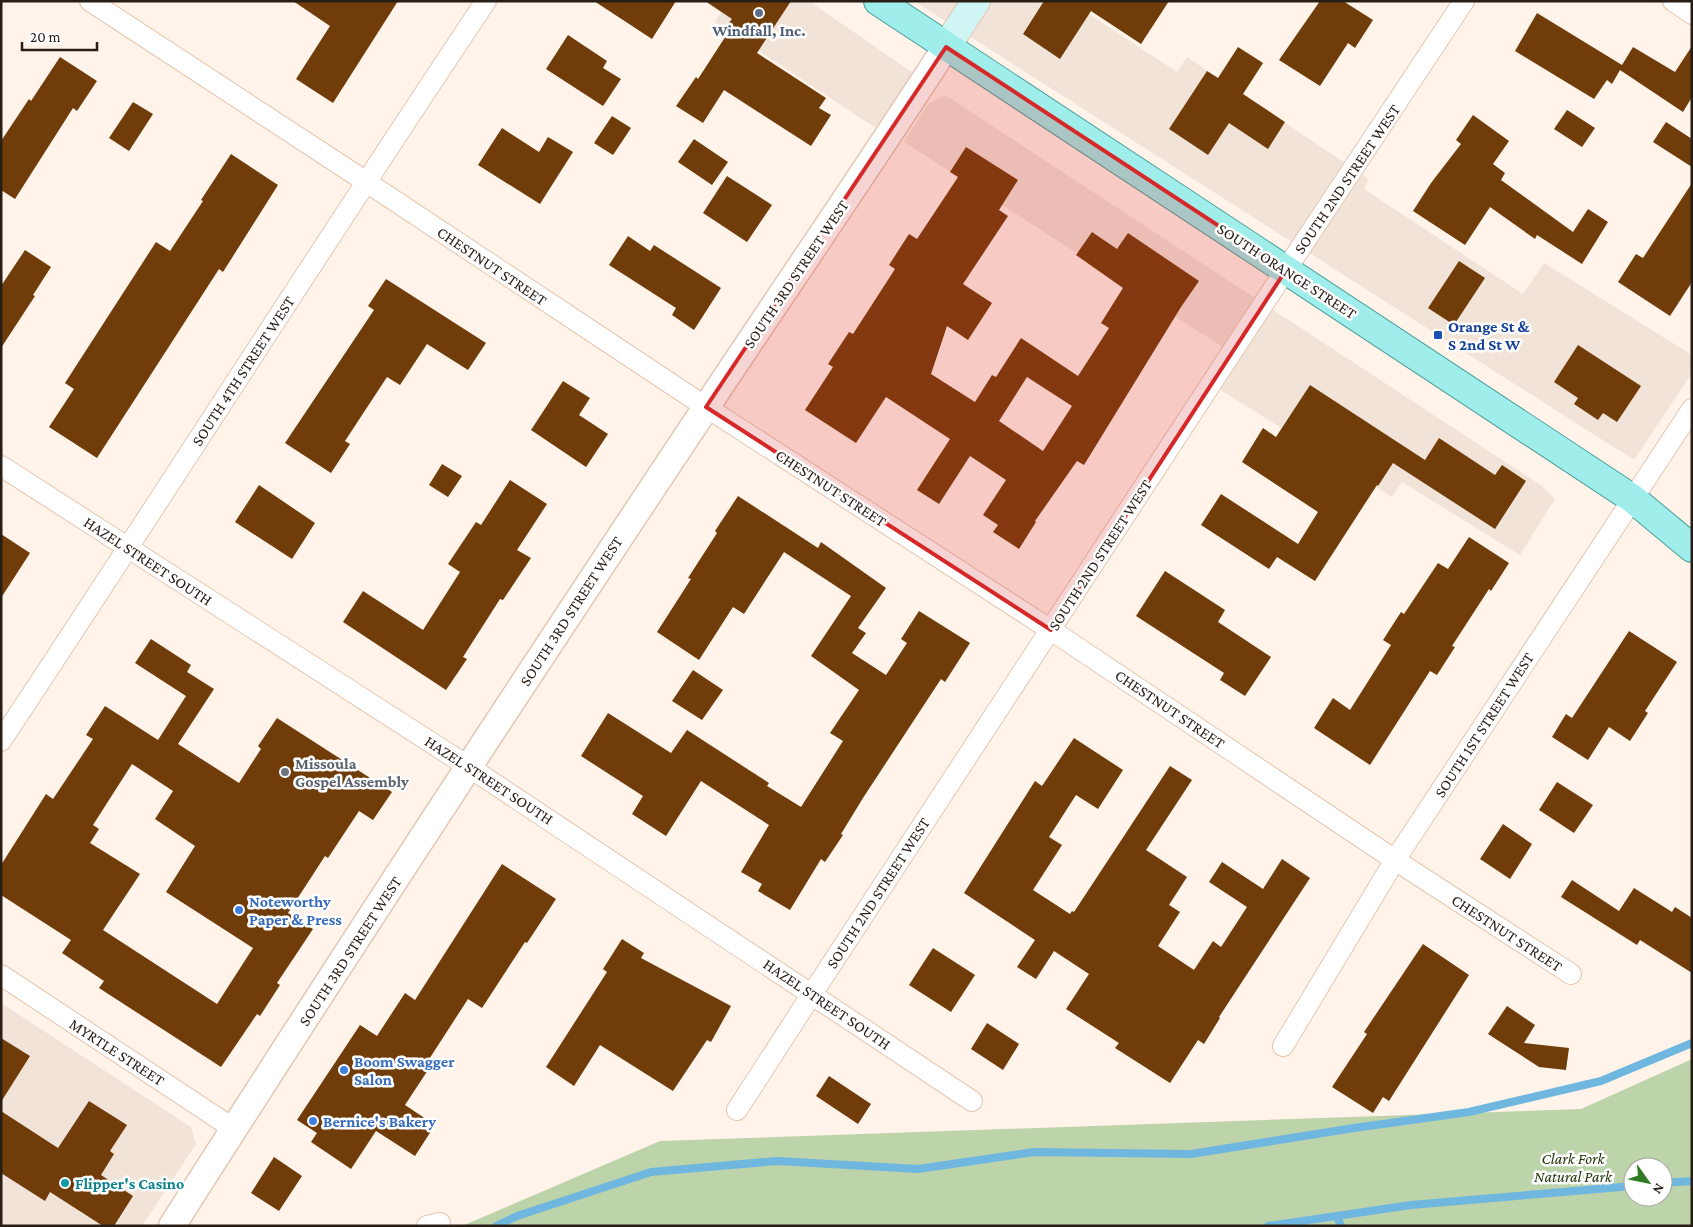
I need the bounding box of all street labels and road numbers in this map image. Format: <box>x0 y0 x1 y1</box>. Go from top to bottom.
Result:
street label: SOUTH 2ND STREET WEST <box>1291 101 1403 257</box>
street label: SOUTH 3RD STREET WEST <box>740 197 852 351</box>
street label: SOUTH ORANGE STREET <box>1214 220 1360 323</box>
street label: CHESTNUT STREET <box>434 223 550 309</box>
street label: SOUTH 4TH STREET WEST <box>188 293 298 449</box>
street label: CHESTNUT STREET <box>773 446 890 530</box>
street label: SOUTH 2ND STREET WEST <box>1045 476 1155 633</box>
street label: HAZEL STREET SOUTH <box>81 513 215 609</box>
street label: SOUTH 3RD STREET WEST <box>516 533 626 689</box>
street label: SOUTH 1ST STREET WEST <box>1431 649 1537 800</box>
street label: CHESTNUT STREET <box>1112 666 1228 752</box>
street label: HAZEL STREET SOUTH <box>422 732 556 828</box>
street label: SOUTH 2ND STREET WEST <box>823 814 933 971</box>
street label: SOUTH 3RD STREET WEST <box>295 873 405 1029</box>
street label: CHESTNUT STREET <box>1449 891 1566 975</box>
street label: HAZEL STREET SOUTH <box>760 955 894 1053</box>
street label: MYRTLE STREET <box>66 1015 168 1089</box>

